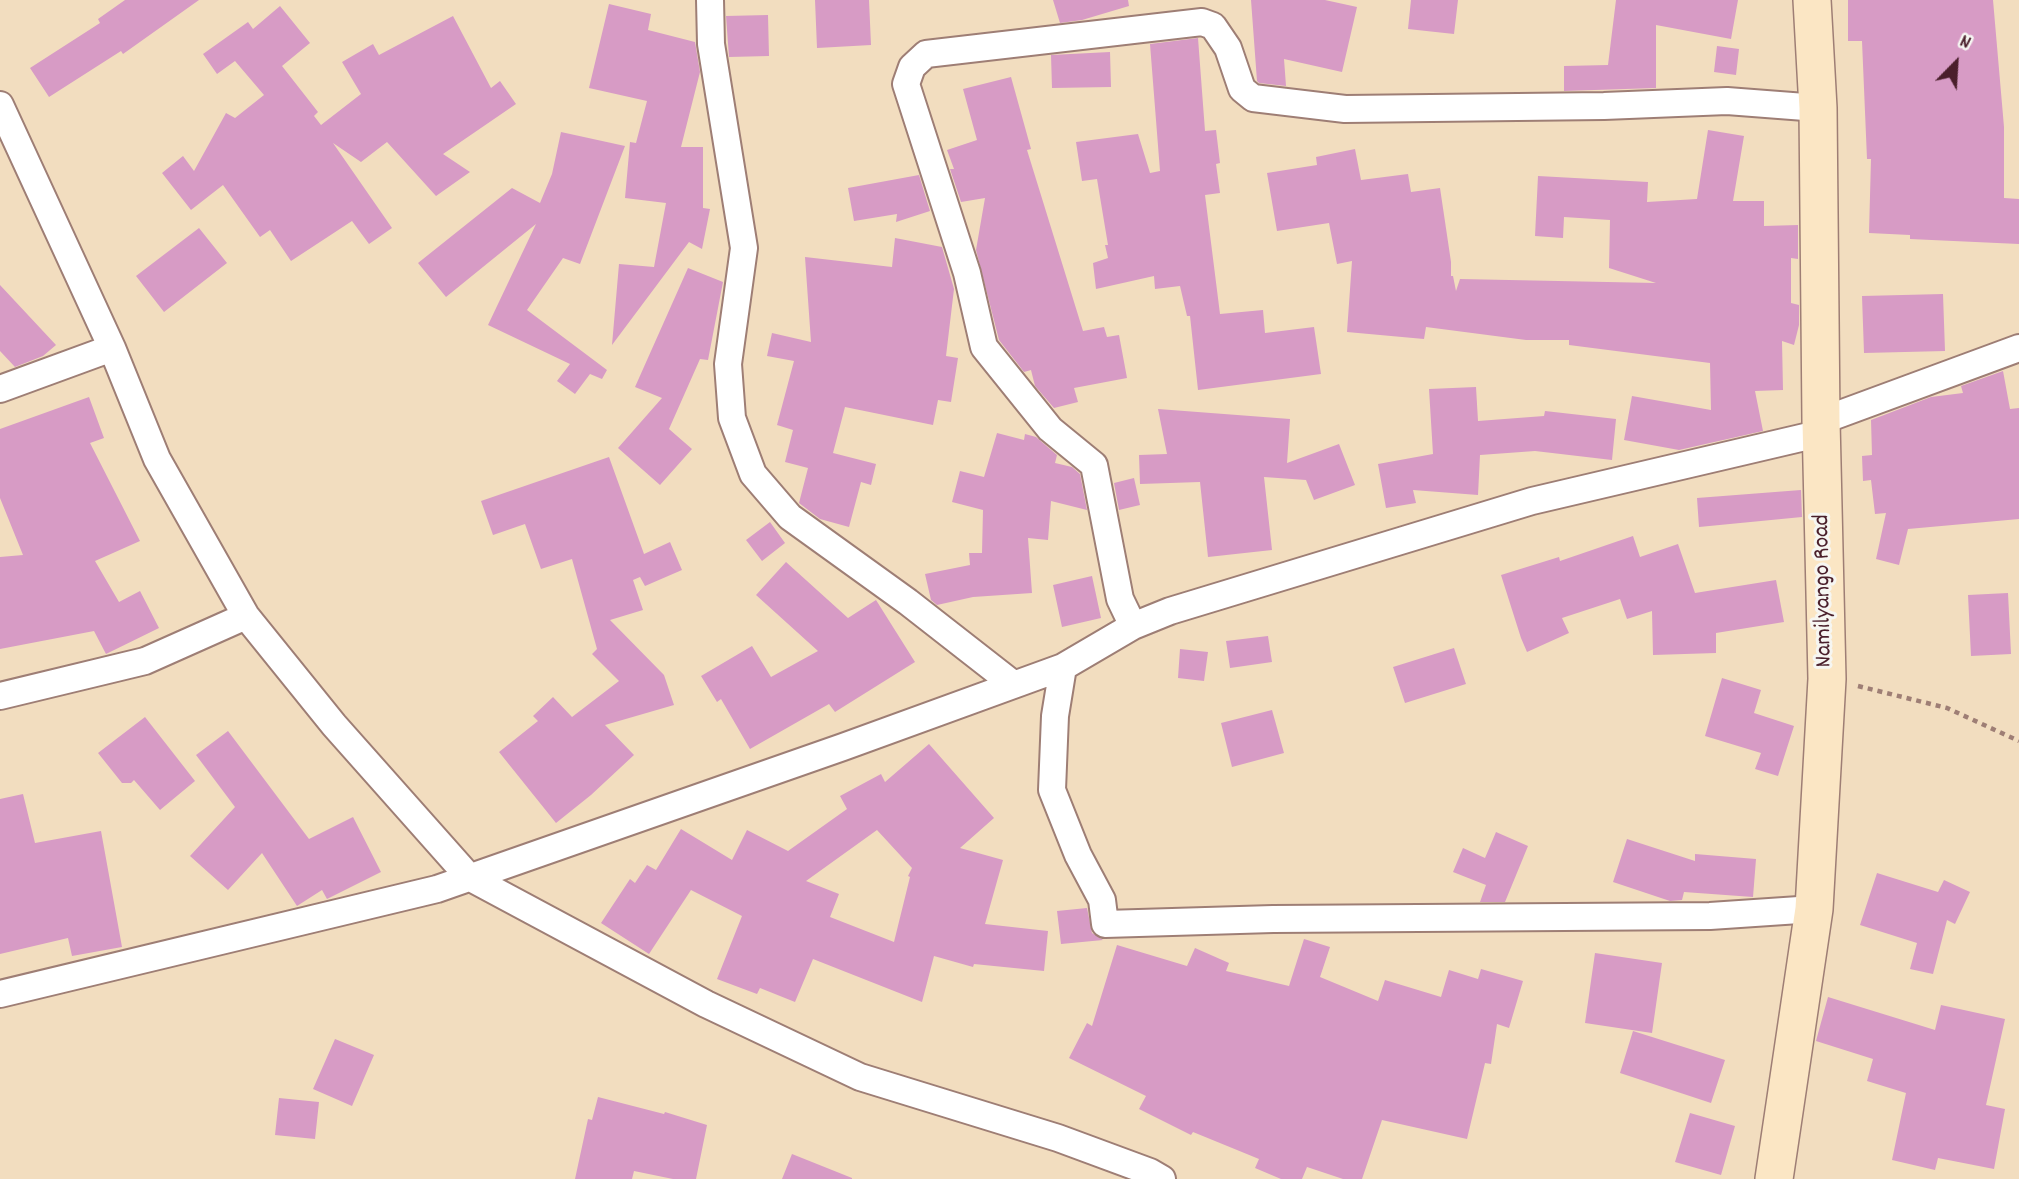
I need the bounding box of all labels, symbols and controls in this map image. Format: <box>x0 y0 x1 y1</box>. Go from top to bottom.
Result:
north arrow <box>1921 28 1991 98</box>
text: N <box>1955 29 1975 58</box>
street label: Namilyango Road <box>1809 514 1841 668</box>

